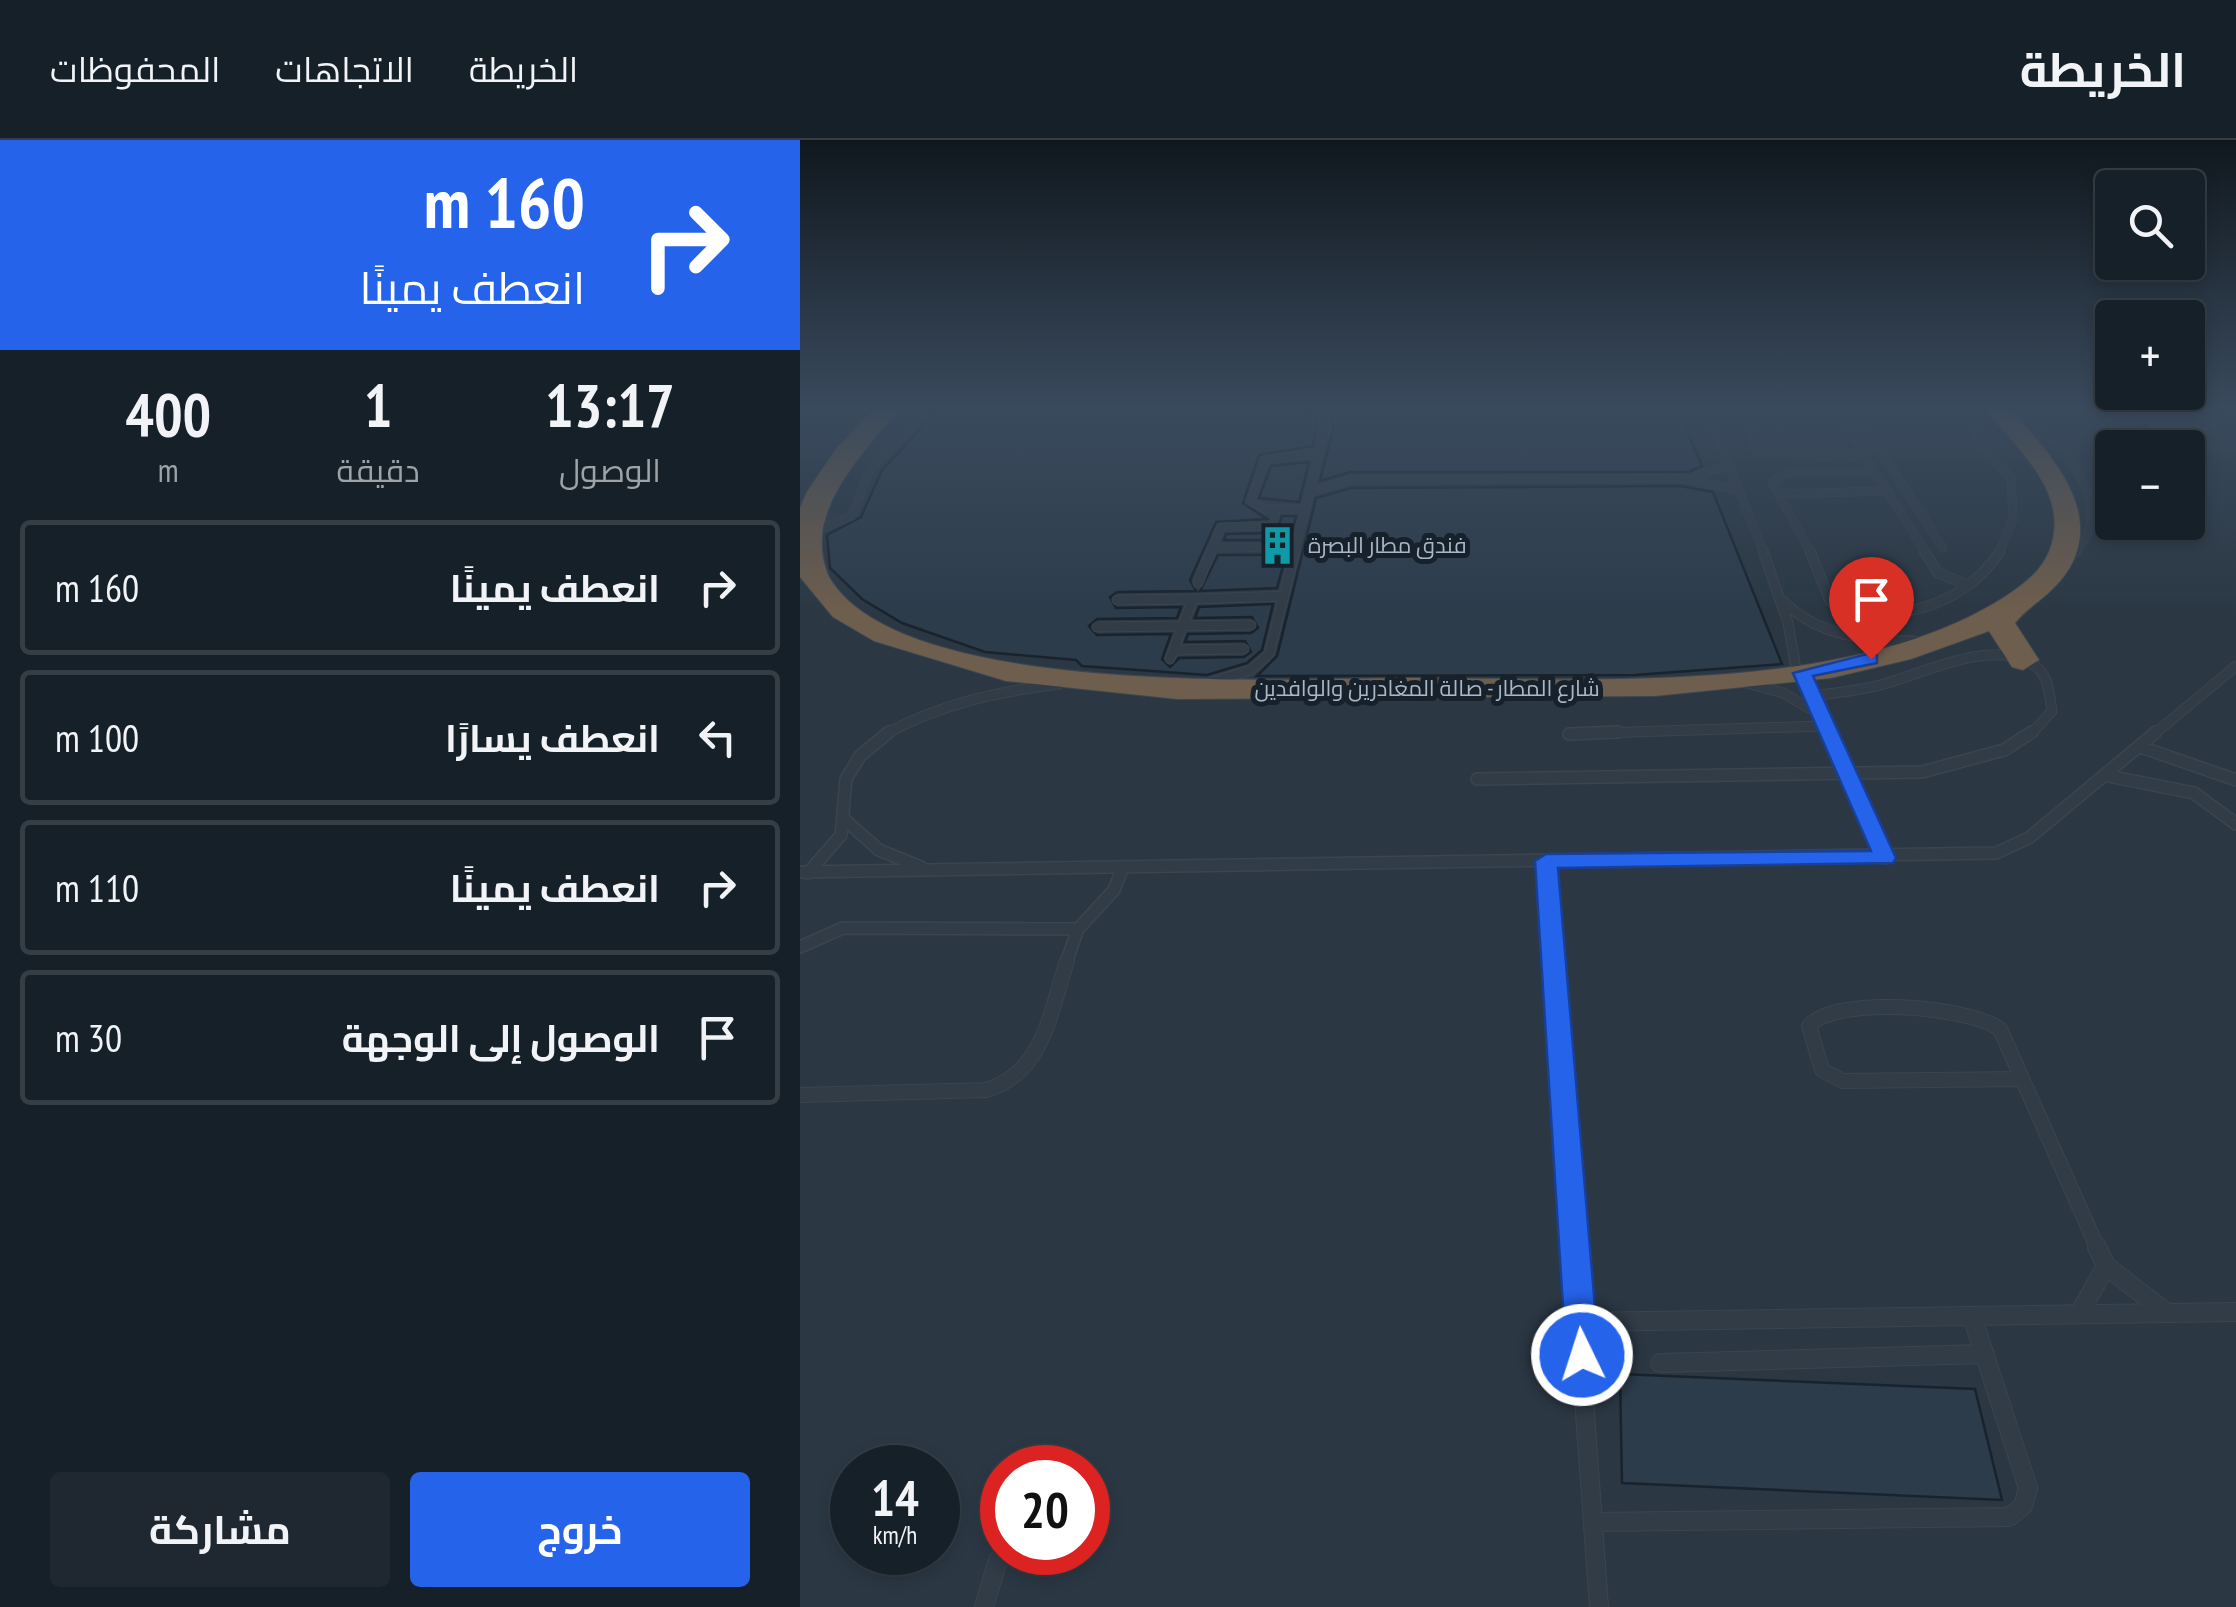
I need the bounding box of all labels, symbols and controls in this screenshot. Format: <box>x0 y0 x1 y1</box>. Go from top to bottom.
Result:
text: الخريطة <box>2020 38 2186 100</box>
text: المحفوظات <box>50 46 220 92</box>
text: الاتجاهات <box>275 46 414 92</box>
text: الخريطة <box>469 46 578 92</box>
text: 160 m <box>424 157 585 247</box>
map controls <box>2095 170 2205 540</box>
button: search <box>2095 170 2205 280</box>
icon: right <box>620 180 750 310</box>
text: انعطف يمينًا <box>359 258 585 316</box>
button: + <box>2095 300 2205 410</box>
text: 1 <box>364 366 392 444</box>
text: 13:17 <box>545 366 675 444</box>
text: 400 <box>125 375 211 453</box>
button: − <box>2095 430 2205 540</box>
text: m <box>158 449 179 491</box>
text: دقيقة <box>337 449 420 491</box>
text: الوصول <box>559 449 661 491</box>
building icon: فندق مطار البصرة <box>1257 524 1299 566</box>
place label: فندق مطار البصرة <box>1308 531 1467 559</box>
pin <box>1829 557 1914 660</box>
icon: right <box>690 560 745 615</box>
text: 160 m <box>55 563 139 612</box>
text: انعطف يمينًا <box>450 563 660 612</box>
icon: arrive <box>1844 572 1899 627</box>
street label: شارع المطار - صالة المغادرين والوافدين <box>1254 674 1600 703</box>
icon: left <box>690 710 745 765</box>
text: 100 m <box>55 713 139 762</box>
text: انعطف يسارًا <box>445 713 660 762</box>
icon: right <box>690 860 745 915</box>
text: 110 m <box>55 863 139 912</box>
text: انعطف يمينًا <box>450 863 660 912</box>
icon: arrive <box>690 1010 745 1065</box>
text: 30 m <box>55 1013 122 1062</box>
text: الوصول إلى الوجهة <box>342 1013 660 1062</box>
position arrow <box>1530 1303 1634 1407</box>
speed limit sign: 20 <box>980 1445 1110 1575</box>
text: 14 <box>871 1465 919 1530</box>
button: مشاركة <box>50 1472 390 1587</box>
button: خروج <box>410 1472 750 1587</box>
text: km/h <box>873 1519 917 1551</box>

